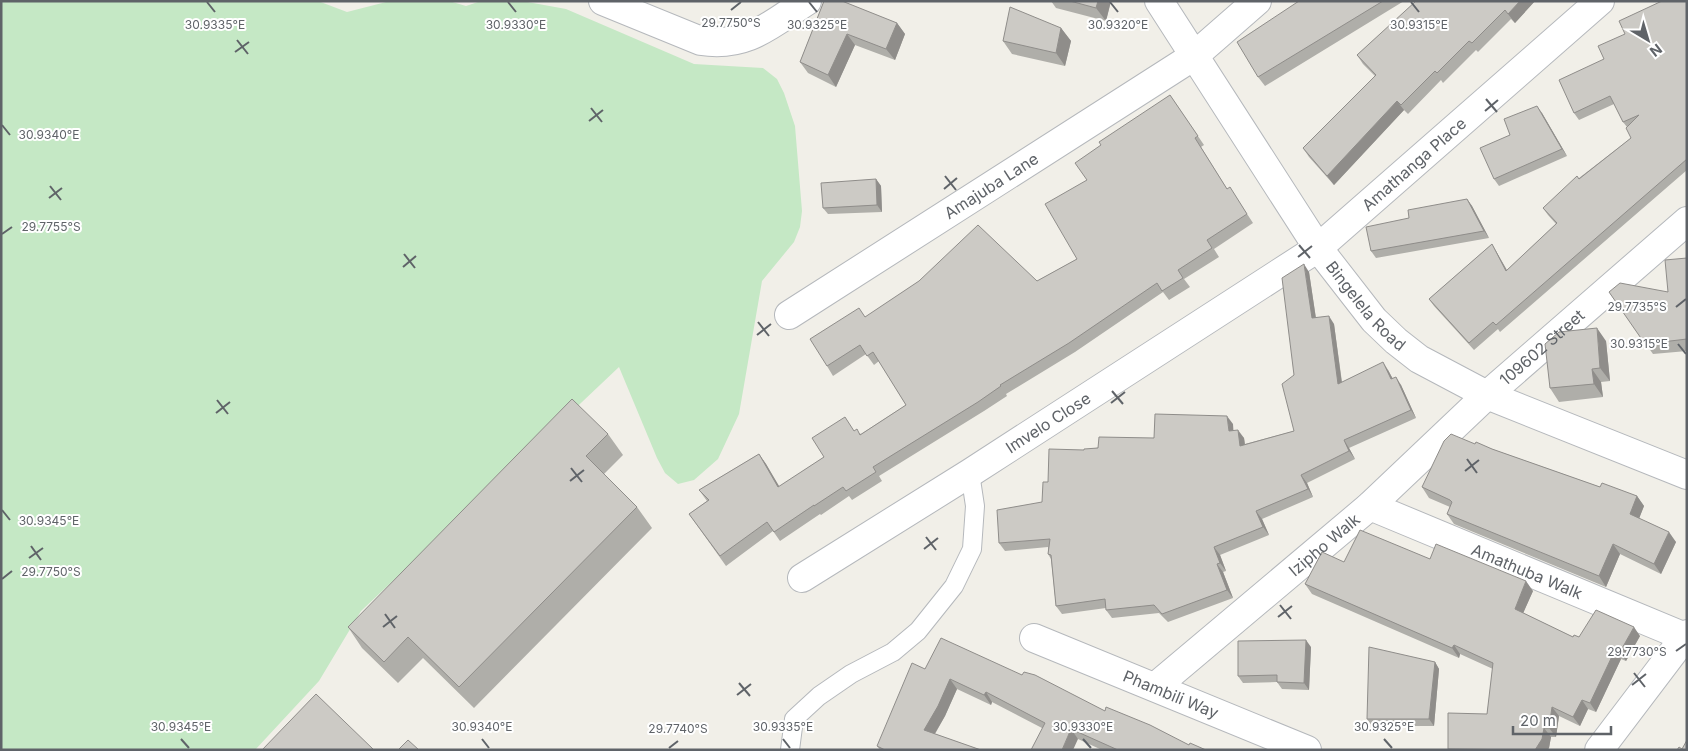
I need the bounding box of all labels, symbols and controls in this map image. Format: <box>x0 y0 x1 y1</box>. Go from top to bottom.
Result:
text: 29.7750°S <box>701 15 761 30</box>
north arrow <box>1623 15 1673 65</box>
text: 30.9335°E <box>185 17 245 32</box>
text: 30.9330°E <box>486 17 546 32</box>
text: 30.9325°E <box>787 17 847 32</box>
text: 30.9320°E <box>1088 17 1148 32</box>
text: 30.9315°E <box>1390 17 1448 32</box>
text: N <box>1647 41 1666 61</box>
street label: Amathanga Place <box>1358 113 1470 215</box>
text: 30.9340°E <box>19 127 79 142</box>
street label: Amajuba Lane <box>940 148 1042 223</box>
text: 29.7755°S <box>21 219 81 234</box>
street label: Bingelela Road <box>1322 257 1410 355</box>
text: 29.7735°S <box>1607 299 1667 314</box>
street label: 109602 Street <box>1495 305 1588 390</box>
text: 30.9315°E <box>1610 336 1668 351</box>
street label: Imvelo Close <box>1002 388 1094 457</box>
street label: Izipho Walk <box>1284 509 1364 580</box>
text: 30.9345°E <box>19 513 79 528</box>
street label: Amathuba Walk <box>1469 539 1586 603</box>
text: 29.7750°S <box>21 564 81 579</box>
text: 29.7730°S <box>1607 644 1667 659</box>
street label: Phambili Way <box>1120 666 1222 723</box>
scale bar <box>1513 704 1610 736</box>
text: 20 m <box>1520 711 1556 730</box>
text: 30.9345°E <box>151 719 211 734</box>
text: 30.9340°E <box>452 719 512 734</box>
text: 30.9335°E <box>753 719 813 734</box>
text: 30.9330°E <box>1053 719 1113 734</box>
text: 30.9325°E <box>1354 719 1414 734</box>
text: 29.7740°S <box>648 721 708 736</box>

